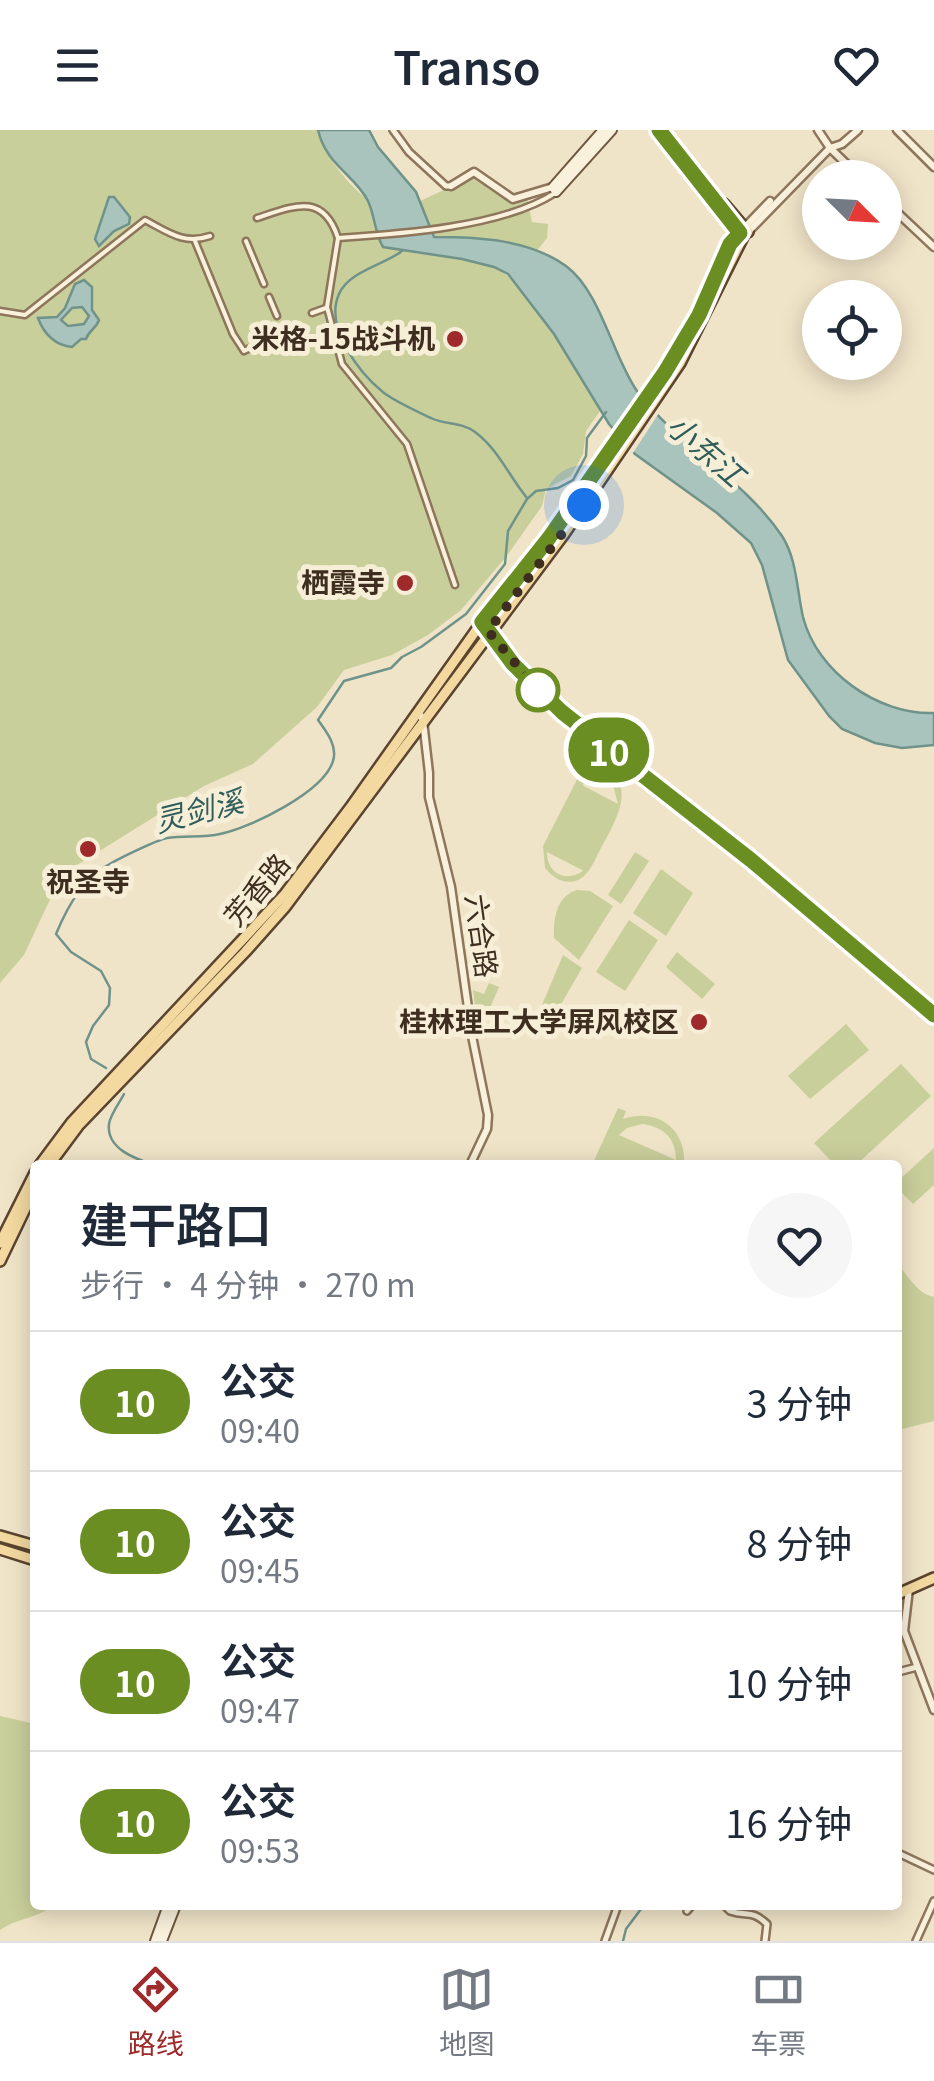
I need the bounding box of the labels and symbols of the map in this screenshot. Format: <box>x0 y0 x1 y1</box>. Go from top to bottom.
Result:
north arrow <box>802 160 902 260</box>
place label: 米格-15战斗机 <box>252 317 435 357</box>
marker: 米格-15战斗机 <box>444 328 466 350</box>
water label: 小东江 <box>659 403 758 497</box>
your location <box>559 480 609 530</box>
place label: 栖霞寺 <box>301 561 385 601</box>
marker: 栖霞寺 <box>394 572 416 594</box>
unlabelled marker <box>517 669 559 711</box>
line badge: 10 <box>564 718 654 782</box>
water label: 灵剑溪 <box>149 776 250 841</box>
marker: 祝圣寺 <box>77 838 99 860</box>
street label: 芳香路 <box>213 844 298 934</box>
place label: 祝圣寺 <box>46 860 130 900</box>
street label: 六合路 <box>457 891 509 980</box>
place label: 桂林理工大学屏风校区 <box>399 1000 679 1040</box>
marker: 桂林理工大学屏风校区 <box>688 1011 710 1033</box>

